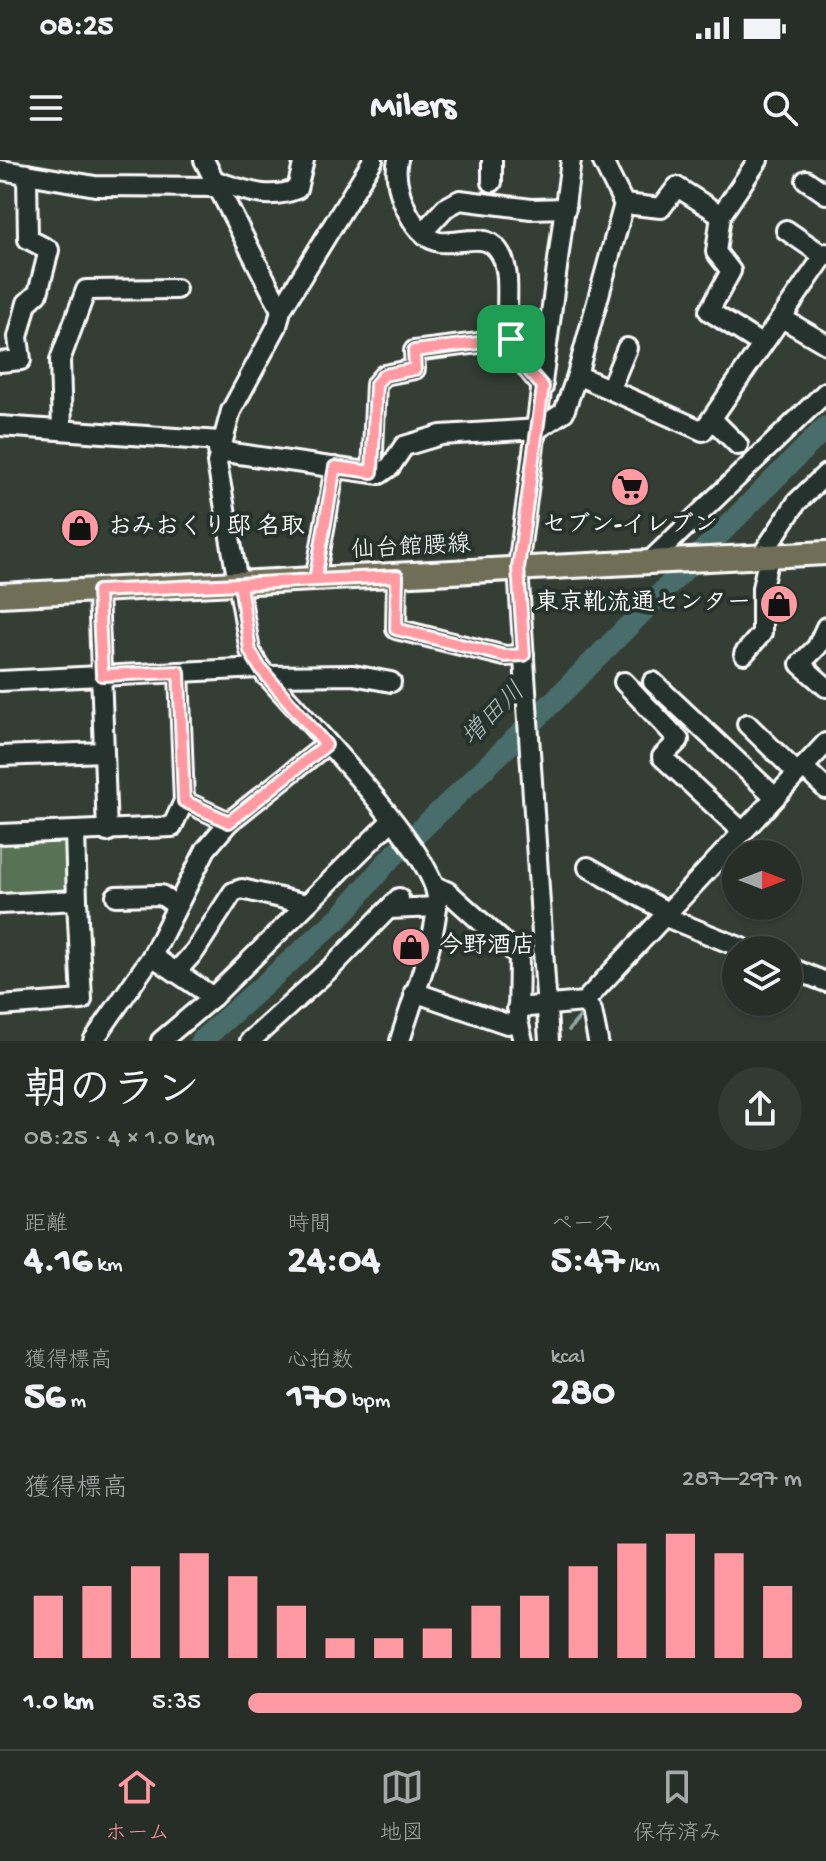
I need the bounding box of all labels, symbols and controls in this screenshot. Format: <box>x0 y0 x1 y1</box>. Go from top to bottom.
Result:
text: 08:25 <box>40 11 113 46</box>
icon: menu <box>24 86 68 130</box>
icon: search <box>758 86 802 130</box>
text: Milers <box>370 87 456 130</box>
pin <box>477 305 545 373</box>
icon: arrive <box>489 317 533 361</box>
supermarket icon: セブン-イレブン <box>609 466 651 508</box>
shop icon: おみおくり邸 名取 <box>59 507 101 549</box>
place label: セブン-イレブン <box>542 512 718 541</box>
place label: おみおくり邸 名取 <box>108 513 305 543</box>
street label: 仙台館腰線 <box>350 530 472 567</box>
shop icon: 東京靴流通センター <box>758 583 800 625</box>
place label: 東京靴流通センター <box>535 589 751 619</box>
water label: 増田川 <box>456 677 534 755</box>
north arrow <box>722 840 802 920</box>
map controls <box>722 840 802 1016</box>
shop icon: 今野酒店 <box>390 926 432 968</box>
place label: 今野酒店 <box>439 931 535 962</box>
button: layers <box>722 936 802 1016</box>
button: share <box>718 1067 802 1151</box>
text: 朝のラン <box>24 1068 200 1120</box>
text: 08:25 · 4 × 1.0 km <box>24 1124 215 1155</box>
text: 距離 <box>24 1213 68 1239</box>
text: 時間 <box>287 1213 331 1239</box>
text: ペース <box>551 1213 615 1239</box>
text: 4.16 <box>24 1239 92 1286</box>
text: 24:04 <box>287 1239 380 1286</box>
text: 5:47 <box>551 1239 624 1286</box>
text: km <box>92 1253 123 1279</box>
text: /km <box>624 1253 660 1279</box>
text: kcal <box>551 1345 585 1371</box>
text: 獲得標高 <box>24 1349 112 1375</box>
text: 心拍数 <box>287 1349 353 1375</box>
text: 280 <box>551 1371 615 1418</box>
text: 56 <box>24 1375 65 1422</box>
text: 170 <box>287 1375 347 1422</box>
text: m <box>65 1389 86 1415</box>
text: bpm <box>347 1389 390 1415</box>
text: 287–297 m <box>682 1465 802 1496</box>
text: 獲得標高 <box>24 1475 128 1506</box>
text: 1.0 km <box>24 1688 94 1719</box>
text: 5:35 <box>152 1688 201 1719</box>
tab: ホーム <box>105 1765 170 1848</box>
tab: 地図 <box>380 1765 424 1848</box>
tab: 保存済み <box>633 1765 721 1848</box>

